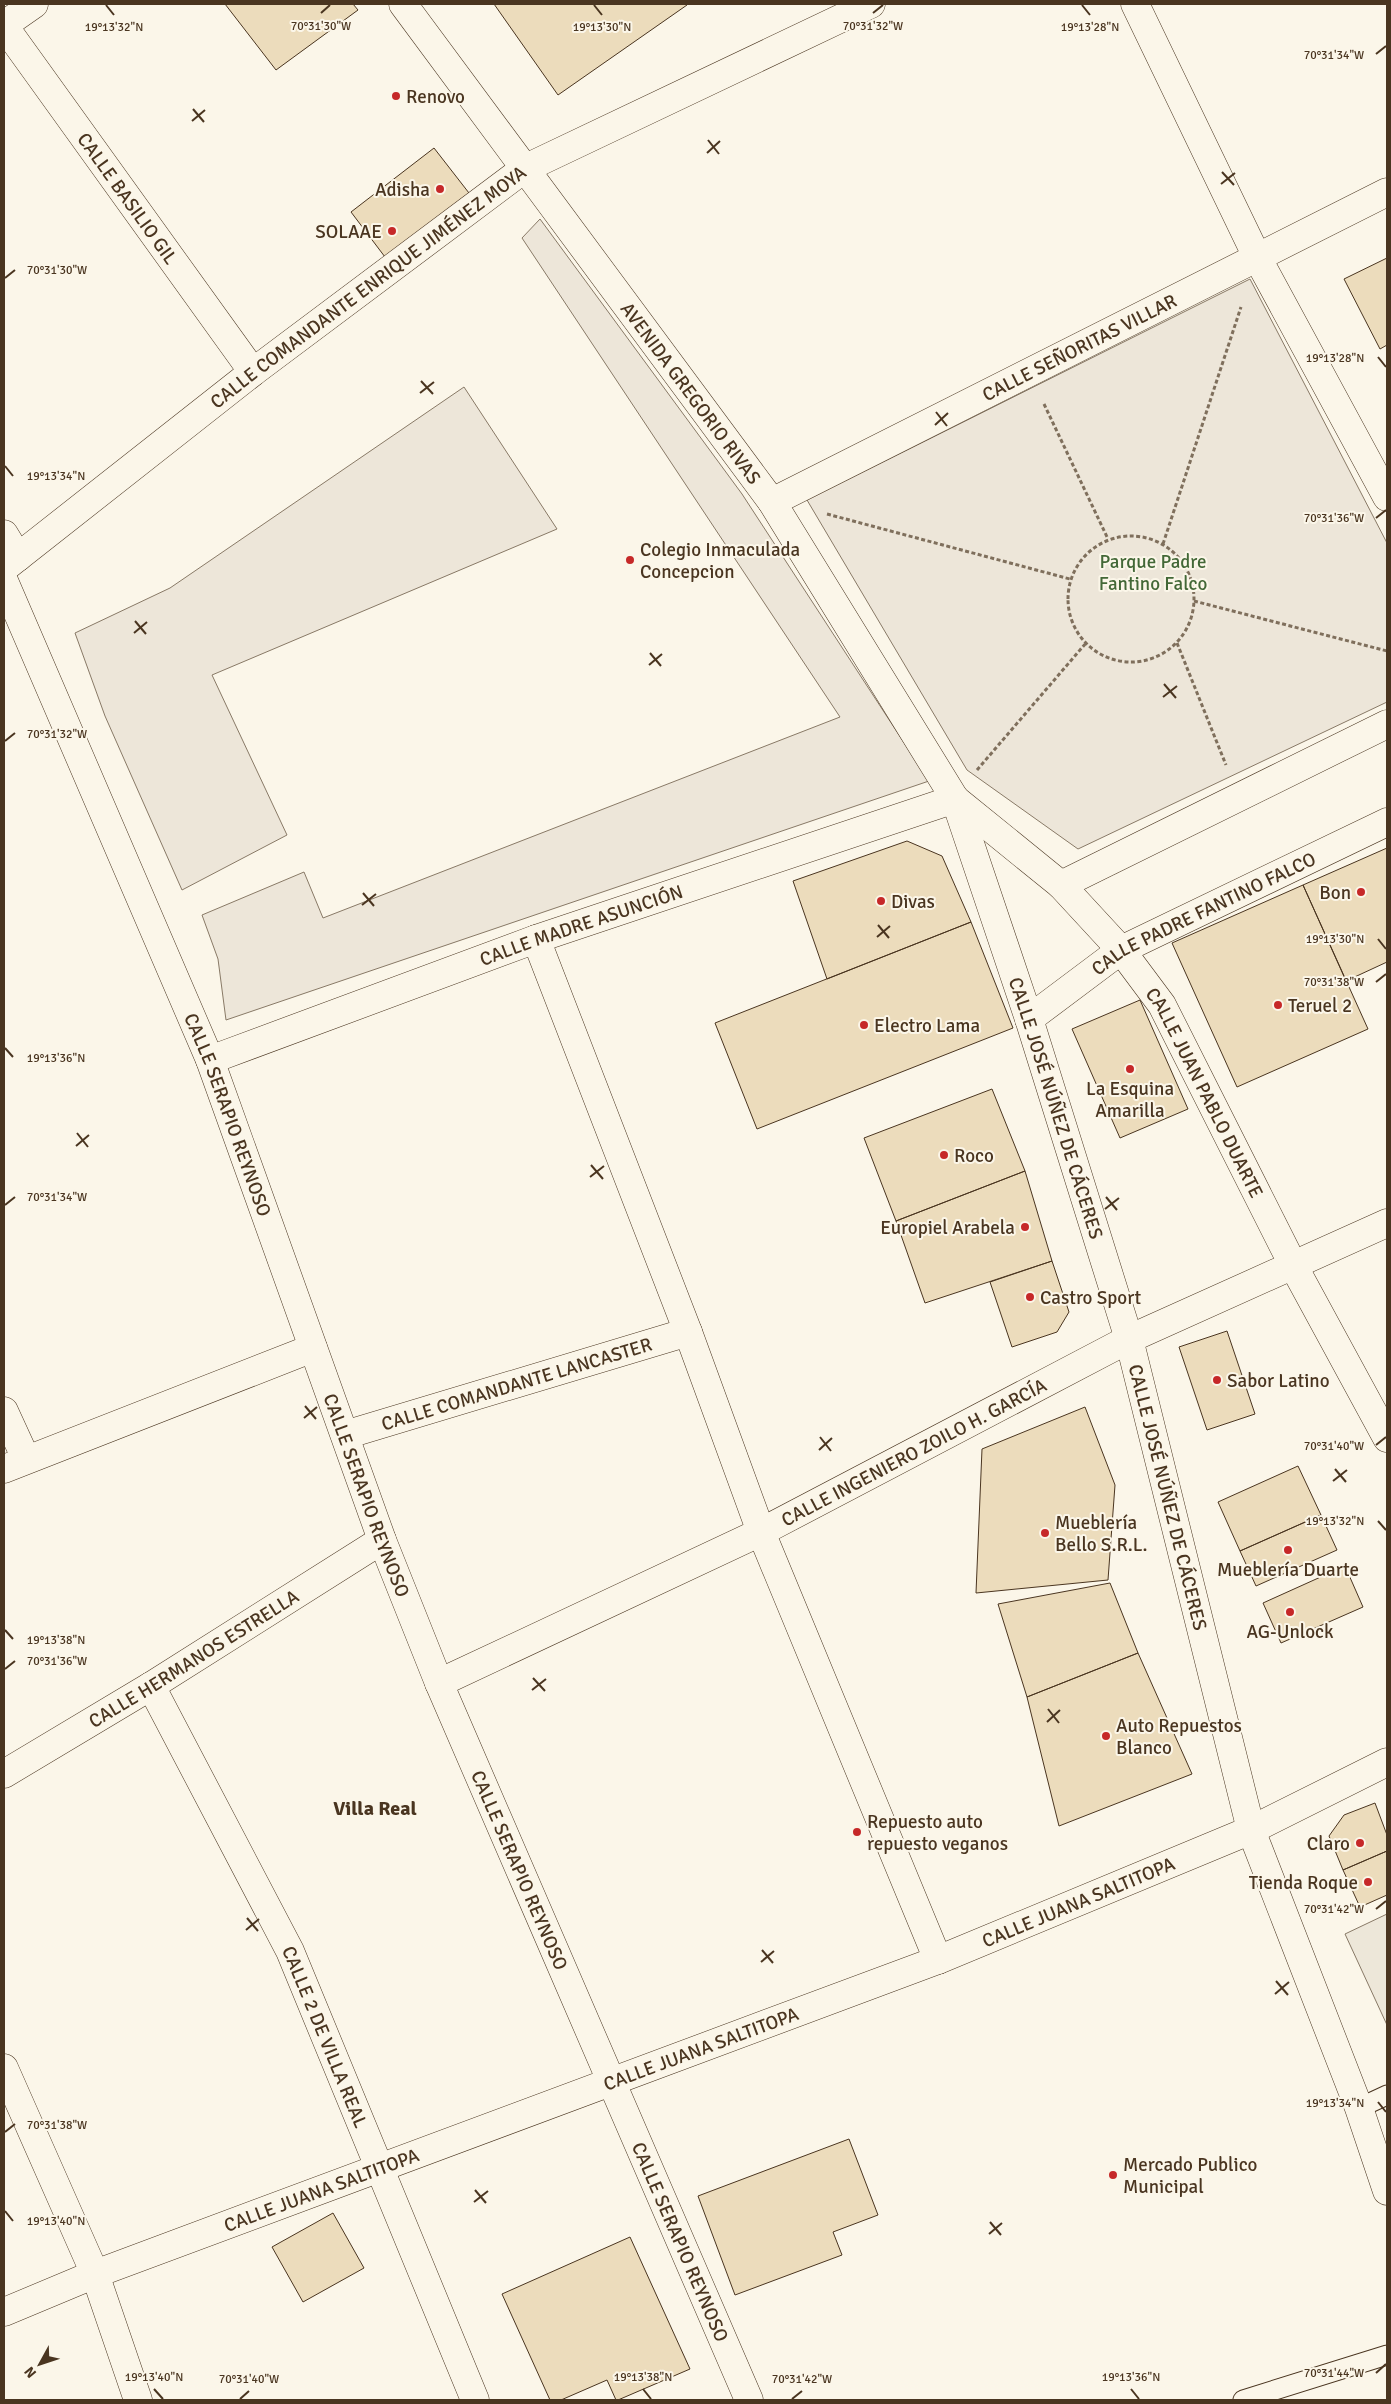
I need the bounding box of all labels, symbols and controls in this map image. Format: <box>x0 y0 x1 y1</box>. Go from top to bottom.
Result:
text: 70°31'30"W <box>291 19 351 34</box>
text: 70°31'32"W <box>843 19 903 34</box>
text: 19°13'32"N <box>85 20 143 35</box>
text: 19°13'30"N <box>573 20 631 35</box>
text: 19°13'28"N <box>1061 20 1119 35</box>
text: 70°31'34"W <box>1304 48 1364 63</box>
place label: Renovo <box>406 85 465 109</box>
marker: Renovo <box>390 90 402 102</box>
street label: CALLE BASILIO GIL <box>72 128 183 269</box>
street label: CALLE COMANDANTE ENRIQUE JIMÉNEZ MOYA <box>206 160 531 414</box>
place label: Adisha <box>375 178 430 202</box>
marker: Adisha <box>434 183 446 195</box>
place label: SOLAAE <box>315 220 382 244</box>
marker: SOLAAE <box>386 225 398 237</box>
text: 70°31'30"W <box>27 263 87 278</box>
street label: CALLE SEÑORITAS VILLAR <box>978 289 1181 407</box>
street label: AVENIDA GREGORIO RIVAS <box>615 298 766 489</box>
text: 19°13'28"N <box>1306 351 1364 366</box>
text: 19°13'34"N <box>27 469 85 484</box>
text: 70°31'36"W <box>1304 511 1364 526</box>
place label: Colegio Inmaculada Concepcion <box>640 538 800 584</box>
park label: Parque Padre Fantino Falco <box>1099 550 1207 596</box>
marker: Colegio Inmaculada Concepcion <box>624 554 636 566</box>
text: 70°31'32"W <box>27 727 87 742</box>
street label: CALLE PADRE FANTINO FALCO <box>1087 847 1320 981</box>
street label: CALLE MADRE ASUNCIÓN <box>476 880 686 972</box>
place label: Bon <box>1319 881 1351 905</box>
marker: Bon <box>1355 886 1367 898</box>
place label: Divas <box>891 890 935 914</box>
marker: Divas <box>875 895 887 907</box>
text: 19°13'30"N <box>1306 932 1364 947</box>
street label: CALLE JOSÉ NÚÑEZ DE CÁCERES <box>1003 974 1108 1242</box>
text: 70°31'38"W <box>1304 975 1364 990</box>
street label: CALLE JUAN PABLO DUARTE <box>1140 983 1268 1202</box>
place label: Teruel 2 <box>1288 994 1352 1018</box>
marker: Teruel 2 <box>1272 999 1284 1011</box>
street label: CALLE SERAPIO REYNOSO <box>178 1010 276 1220</box>
place label: Electro Lama <box>874 1014 980 1038</box>
marker: Electro Lama <box>858 1019 870 1031</box>
text: 19°13'36"N <box>27 1051 85 1066</box>
marker: La Esquina Amarilla <box>1124 1063 1136 1075</box>
place label: La Esquina Amarilla <box>1086 1077 1174 1123</box>
place label: Roco <box>954 1144 994 1168</box>
marker: Roco <box>938 1149 950 1161</box>
text: 70°31'34"W <box>27 1190 87 1205</box>
place label: Europiel Arabela <box>880 1216 1015 1240</box>
marker: Europiel Arabela <box>1019 1221 1031 1233</box>
place label: Castro Sport <box>1040 1286 1142 1310</box>
marker: Castro Sport <box>1024 1291 1036 1303</box>
street label: CALLE COMANDANTE LANCASTER <box>379 1333 655 1436</box>
street label: CALLE JOSÉ NÚÑEZ DE CÁCERES <box>1123 1362 1212 1633</box>
place label: Sabor Latino <box>1227 1369 1330 1393</box>
street label: CALLE INGENIERO ZOILO H. GARCÍA <box>777 1373 1051 1532</box>
marker: Sabor Latino <box>1211 1374 1223 1386</box>
street label: CALLE SERAPIO REYNOSO <box>318 1390 415 1601</box>
text: 70°31'40"W <box>1304 1439 1364 1454</box>
place label: Mueblería Bello S.R.L. <box>1055 1511 1148 1557</box>
text: 19°13'32"N <box>1306 1514 1364 1529</box>
marker: Mueblería Bello S.R.L. <box>1039 1527 1051 1539</box>
marker: Mueblería Duarte <box>1282 1544 1294 1556</box>
place label: Mueblería Duarte <box>1217 1558 1359 1582</box>
street label: CALLE HERMANOS ESTRELLA <box>85 1584 304 1734</box>
marker: AG-Unlock <box>1284 1606 1296 1618</box>
place label: AG-Unlock <box>1246 1620 1334 1644</box>
text: 19°13'38"N <box>27 1633 85 1648</box>
text: 70°31'36"W <box>27 1654 87 1669</box>
place label: Auto Repuestos Blanco <box>1116 1714 1242 1760</box>
marker: Auto Repuestos Blanco <box>1100 1730 1112 1742</box>
street label: CALLE SERAPIO REYNOSO <box>465 1767 573 1974</box>
district label: Villa Real <box>333 1796 417 1821</box>
place label: Repuesto auto repuesto veganos <box>867 1810 1008 1856</box>
marker: Repuesto auto repuesto veganos <box>851 1826 863 1838</box>
place label: Claro <box>1307 1832 1350 1856</box>
marker: Claro <box>1354 1837 1366 1849</box>
street label: CALLE JUANA SALTITOPA <box>979 1852 1179 1953</box>
place label: Tienda Roque <box>1249 1871 1358 1895</box>
marker: Tienda Roque <box>1362 1876 1374 1888</box>
text: 70°31'42"W <box>1304 1902 1364 1917</box>
street label: CALLE 2 DE VILLA REAL <box>276 1943 373 2132</box>
street label: CALLE JUANA SALTITOPA <box>600 2002 802 2097</box>
text: 19°13'34"N <box>1306 2096 1364 2111</box>
text: 70°31'38"W <box>27 2118 87 2133</box>
street label: CALLE SERAPIO REYNOSO <box>626 2139 733 2346</box>
street label: CALLE JUANA SALTITOPA <box>221 2143 423 2238</box>
place label: Mercado Publico Municipal <box>1123 2153 1258 2199</box>
marker: Mercado Publico Municipal <box>1107 2169 1119 2181</box>
text: 19°13'40"N <box>27 2214 85 2229</box>
north arrow <box>15 2339 65 2389</box>
text: N <box>21 2363 40 2381</box>
text: 70°31'44"W <box>1304 2366 1364 2381</box>
text: 19°13'40"N <box>125 2370 183 2385</box>
text: 19°13'38"N <box>614 2370 672 2385</box>
text: 19°13'36"N <box>1102 2370 1160 2385</box>
text: 70°31'40"W <box>219 2372 279 2387</box>
text: 70°31'42"W <box>772 2372 832 2387</box>

